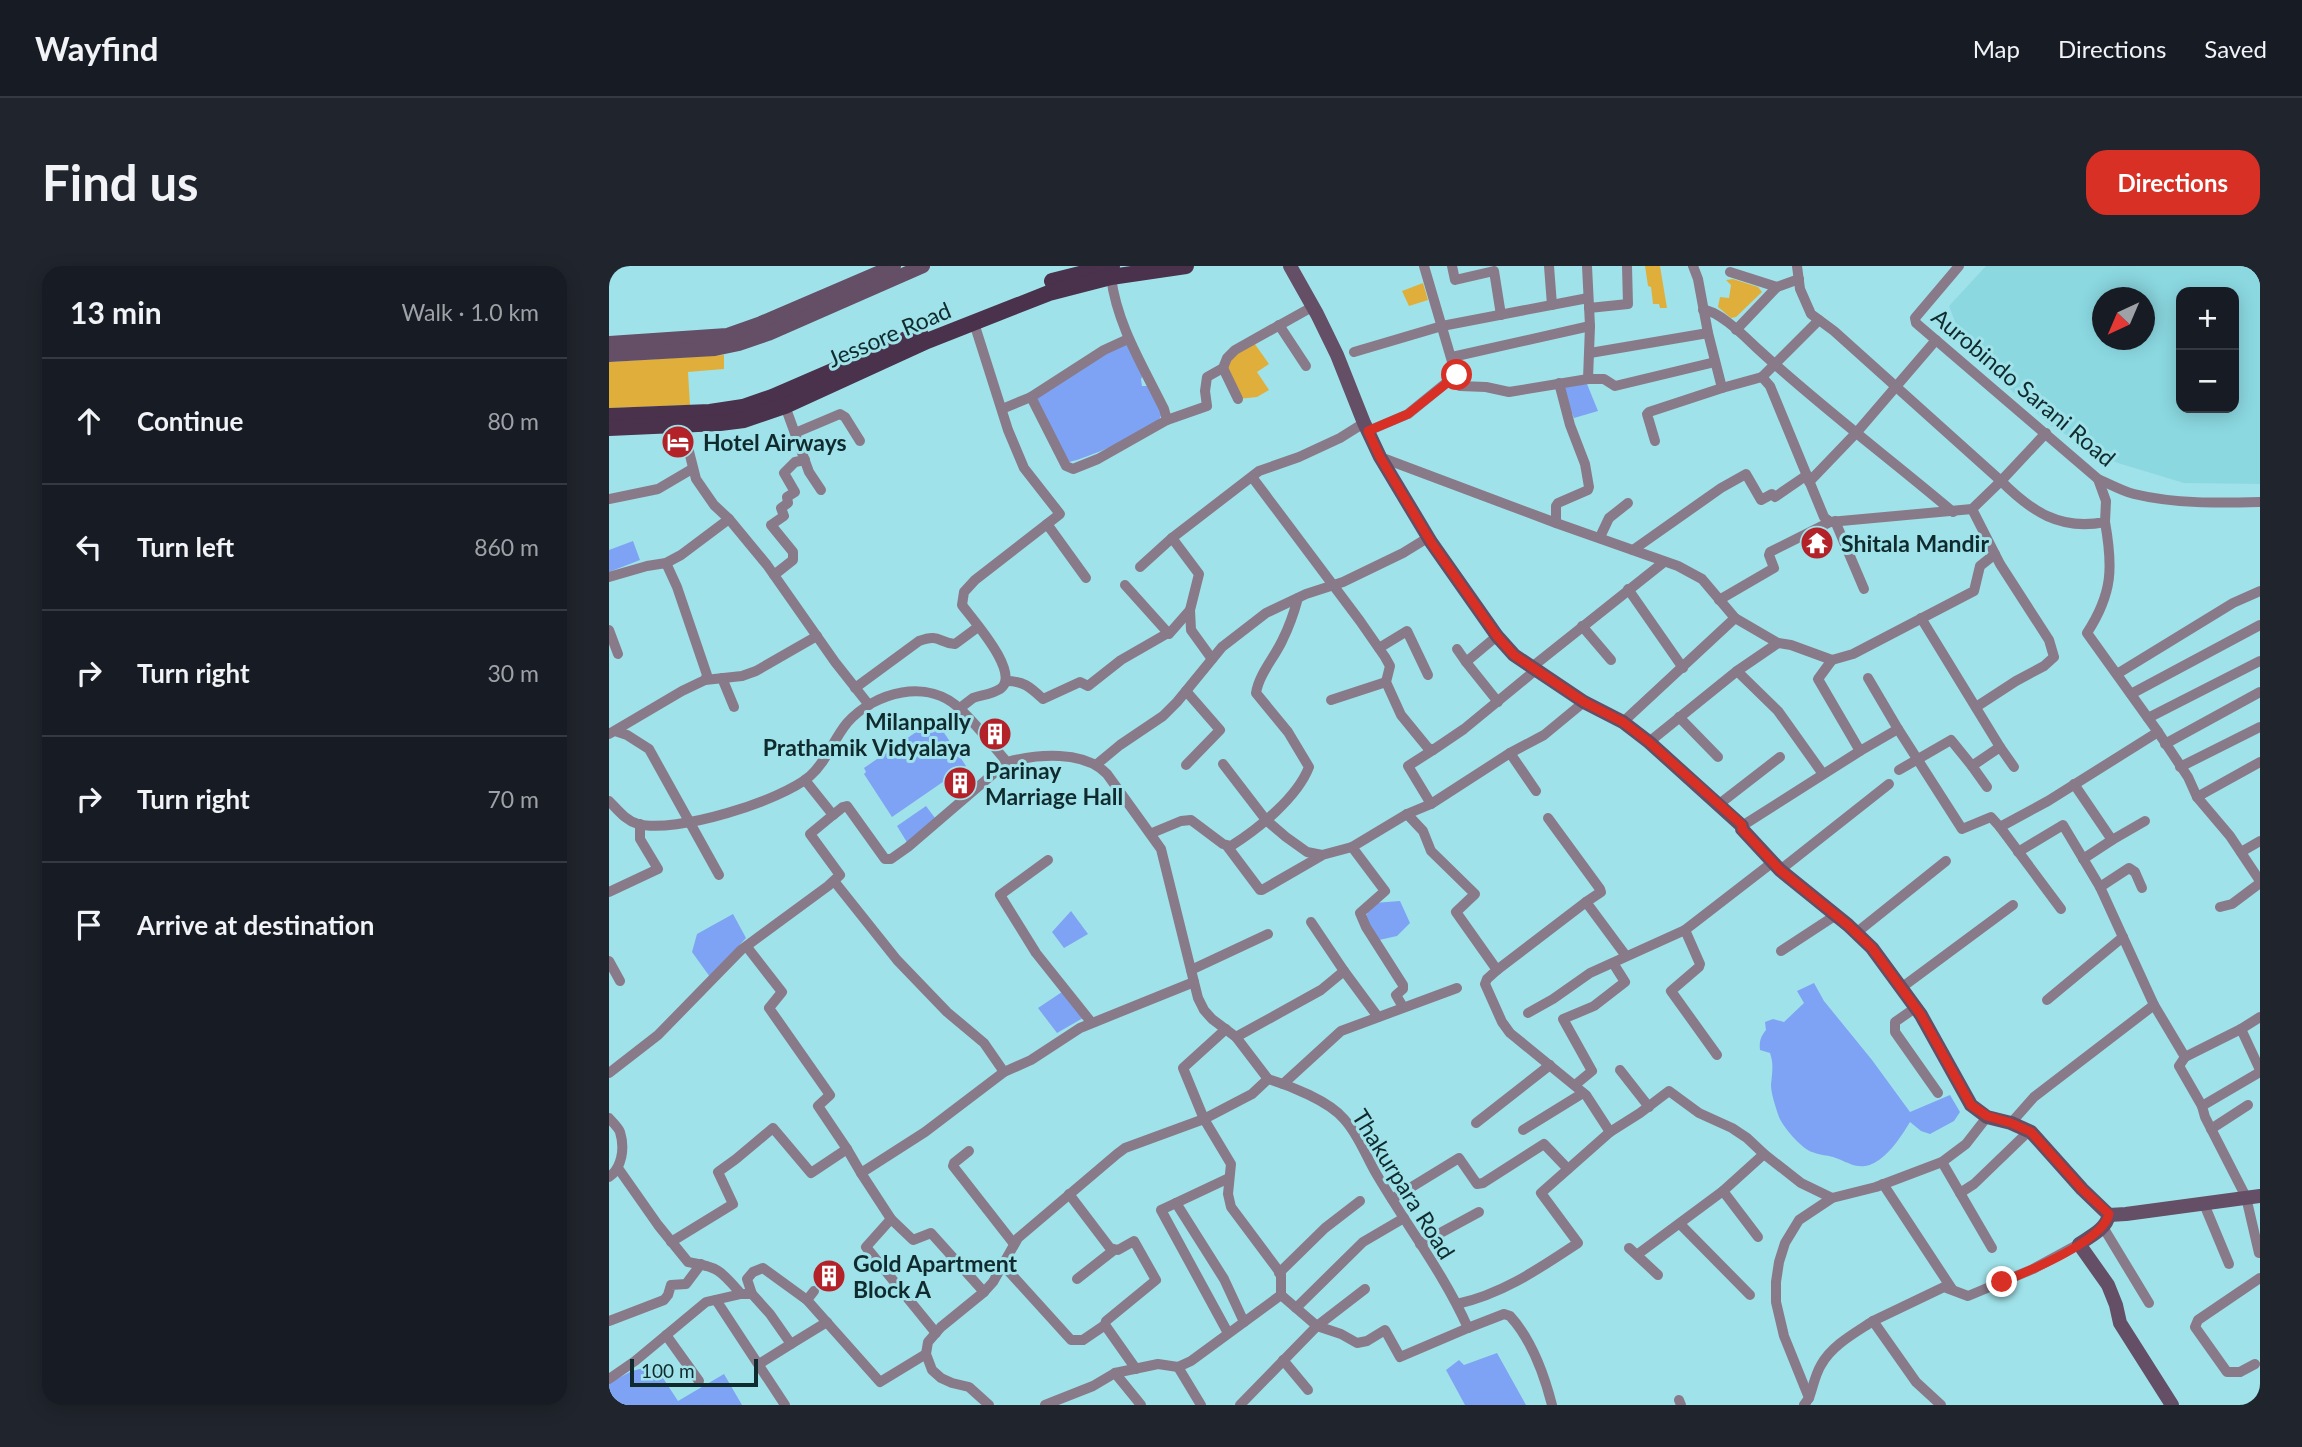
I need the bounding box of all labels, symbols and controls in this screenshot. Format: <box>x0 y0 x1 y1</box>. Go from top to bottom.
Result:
text: Wayfind <box>35 28 159 68</box>
text: Map <box>1973 34 2020 63</box>
text: Directions <box>2058 34 2166 63</box>
text: Saved <box>2204 34 2267 63</box>
button: Directions <box>2086 150 2260 215</box>
text: Find us <box>42 153 199 211</box>
north arrow <box>2092 287 2155 350</box>
map controls <box>2176 287 2239 413</box>
button: + <box>2176 287 2239 350</box>
text: 13 min <box>70 294 162 330</box>
street label: Jessore Road <box>823 295 955 373</box>
text: Walk · 1.0 km <box>402 298 539 326</box>
street label: Aurobindo Sarani Road <box>1927 302 2121 472</box>
button: − <box>2176 350 2239 413</box>
route start <box>1441 359 1472 390</box>
icon: ahead <box>70 402 108 440</box>
text: Continue <box>137 405 243 437</box>
text: 80 m <box>488 407 539 435</box>
hotel icon: Hotel Airways <box>659 423 697 461</box>
place label: Hotel Airways <box>703 428 847 456</box>
temple icon: Shitala Mandir <box>1798 524 1836 562</box>
icon: left <box>70 528 108 566</box>
place label: Shitala Mandir <box>1841 529 1989 557</box>
text: Turn left <box>137 531 234 563</box>
text: 860 m <box>474 533 539 561</box>
icon: right <box>70 654 108 692</box>
text: Turn right <box>137 657 250 689</box>
text: 30 m <box>488 659 539 687</box>
place label: Milanpally Prathamik Vidyalaya <box>763 707 972 761</box>
building icon: Milanpally Prathamik Vidyalaya <box>976 715 1014 753</box>
place label: Parinay Marriage Hall <box>985 756 1123 810</box>
building icon: Parinay Marriage Hall <box>941 764 979 802</box>
icon: right <box>70 780 108 818</box>
text: Turn right <box>137 783 250 815</box>
text: 70 m <box>488 785 539 813</box>
icon: arrive <box>70 906 108 944</box>
text: Arrive at destination <box>137 909 374 941</box>
street label: Thakurpara Road <box>1347 1104 1461 1264</box>
place label: Gold Apartment Block A <box>853 1249 1018 1303</box>
building icon: Gold Apartment Block A <box>810 1257 848 1295</box>
route end <box>1986 1266 2017 1297</box>
scale bar <box>630 1356 758 1388</box>
text: 100 m <box>641 1359 695 1382</box>

